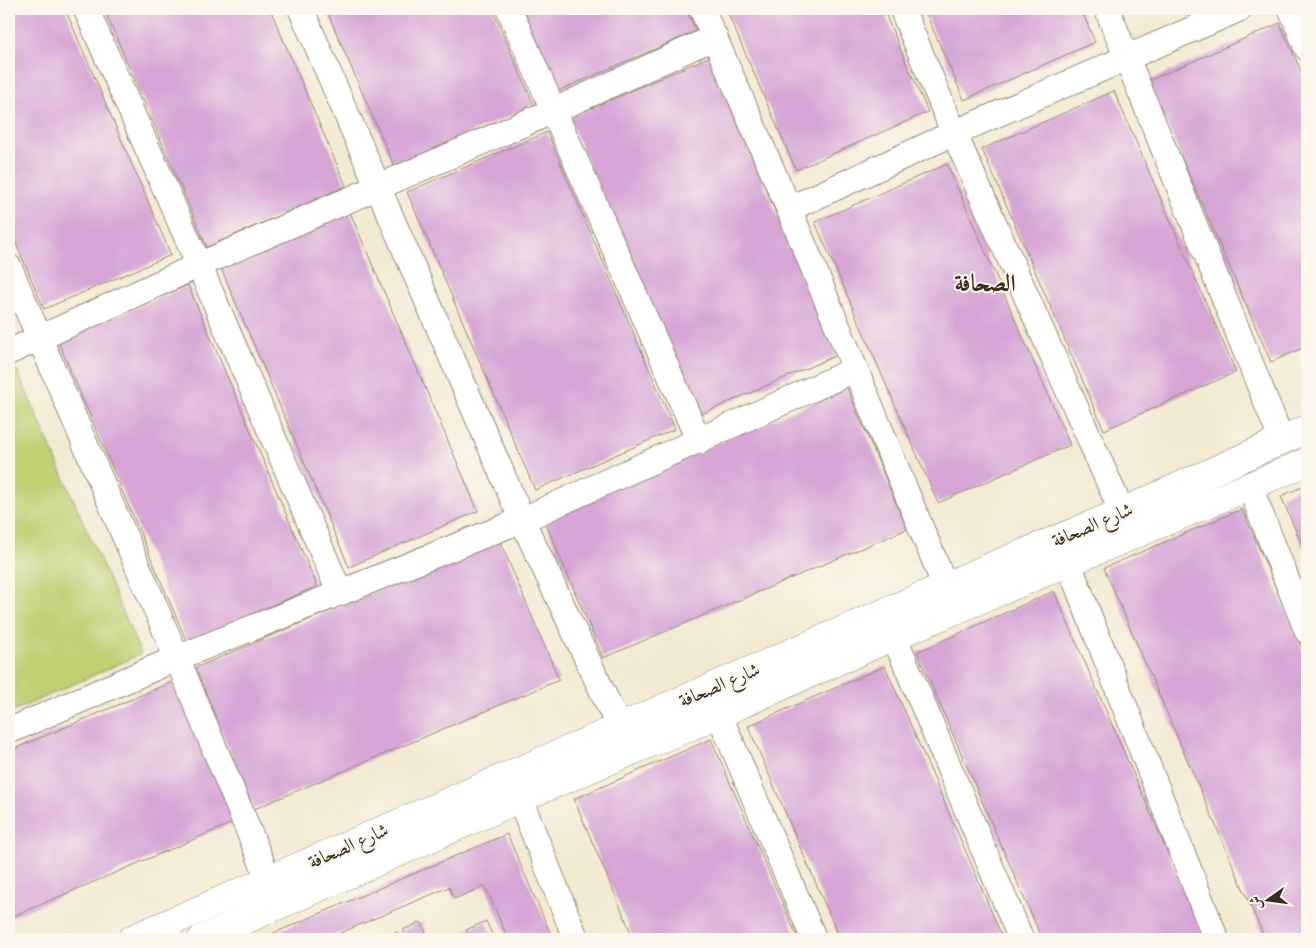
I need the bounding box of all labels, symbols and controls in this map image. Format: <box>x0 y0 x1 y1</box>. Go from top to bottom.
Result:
district label: الصحافة <box>954 269 1016 299</box>
street label: شارع الصحافة <box>1049 498 1138 555</box>
street label: شارع الصحافة <box>676 658 765 715</box>
street label: شارع الصحافة <box>305 818 394 877</box>
north arrow <box>1244 876 1294 926</box>
text: ش <box>1246 894 1267 912</box>

